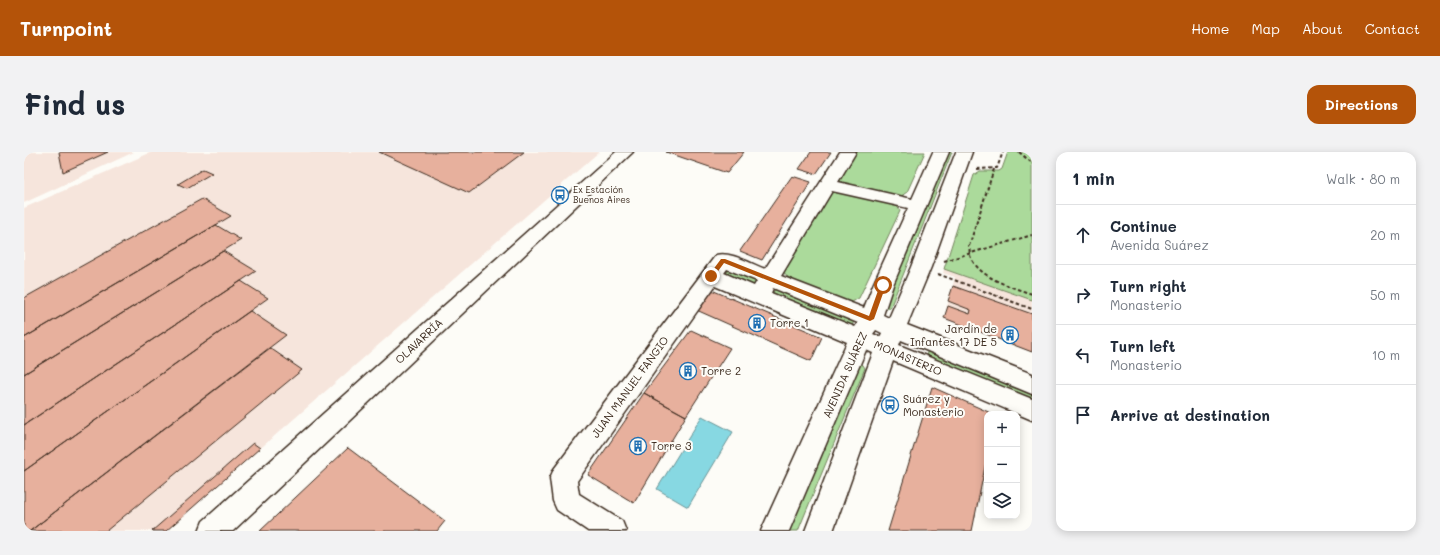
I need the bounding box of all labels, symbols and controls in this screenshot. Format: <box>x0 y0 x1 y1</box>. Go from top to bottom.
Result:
text: Turnpoint <box>20 16 112 41</box>
text: Home <box>1191 19 1229 38</box>
text: Map <box>1251 19 1280 38</box>
text: About <box>1302 19 1343 38</box>
text: Contact <box>1365 19 1420 38</box>
button: Directions <box>1307 85 1416 124</box>
text: Find us <box>24 86 125 122</box>
text: 1 min <box>1072 167 1115 189</box>
text: Walk · 80 m <box>1326 170 1400 187</box>
place label: Ex Estación Buenos Aires <box>573 184 630 205</box>
bus stop icon: Ex Estación Buenos Aires <box>550 185 570 205</box>
text: Continue <box>1110 216 1177 236</box>
icon: ahead <box>1072 224 1094 246</box>
text: 20 m <box>1370 226 1400 243</box>
text: Avenida Suárez <box>1110 236 1209 253</box>
route end <box>702 267 720 285</box>
route start <box>874 276 892 294</box>
text: Turn right <box>1110 276 1187 296</box>
icon: right <box>1072 284 1094 306</box>
text: 50 m <box>1370 286 1400 303</box>
text: Monasterio <box>1110 296 1182 313</box>
building icon: Torre 1 <box>747 313 767 333</box>
street label: OLAVARRÍA <box>392 315 446 367</box>
place label: Torre 1 <box>770 315 809 330</box>
place label: Jardín de Infantes 17 DE 5 <box>910 321 997 349</box>
building icon: Jardín de Infantes 17 DE 5 <box>1000 325 1020 345</box>
street label: AVENIDA SUÁREZ <box>819 329 871 420</box>
street label: JUAN MANUEL FANGIO <box>588 333 672 441</box>
street label: MONASTERIO <box>872 336 945 379</box>
text: Turn left <box>1110 336 1175 356</box>
icon: left <box>1072 344 1094 366</box>
text: 10 m <box>1372 346 1400 363</box>
text: Monasterio <box>1110 356 1182 373</box>
building icon: Torre 2 <box>678 361 698 381</box>
place label: Torre 2 <box>701 363 741 378</box>
place label: Suárez y Monasterio <box>903 391 964 419</box>
bus stop icon: Suárez y Monasterio <box>880 395 900 415</box>
icon: arrive <box>1072 404 1094 426</box>
text: Arrive at destination <box>1110 405 1270 425</box>
map controls <box>984 411 1020 519</box>
button: + <box>984 411 1020 447</box>
building icon: Torre 3 <box>628 436 648 456</box>
place label: Torre 3 <box>651 438 692 453</box>
button: − <box>984 447 1020 483</box>
button: layers <box>984 483 1020 519</box>

